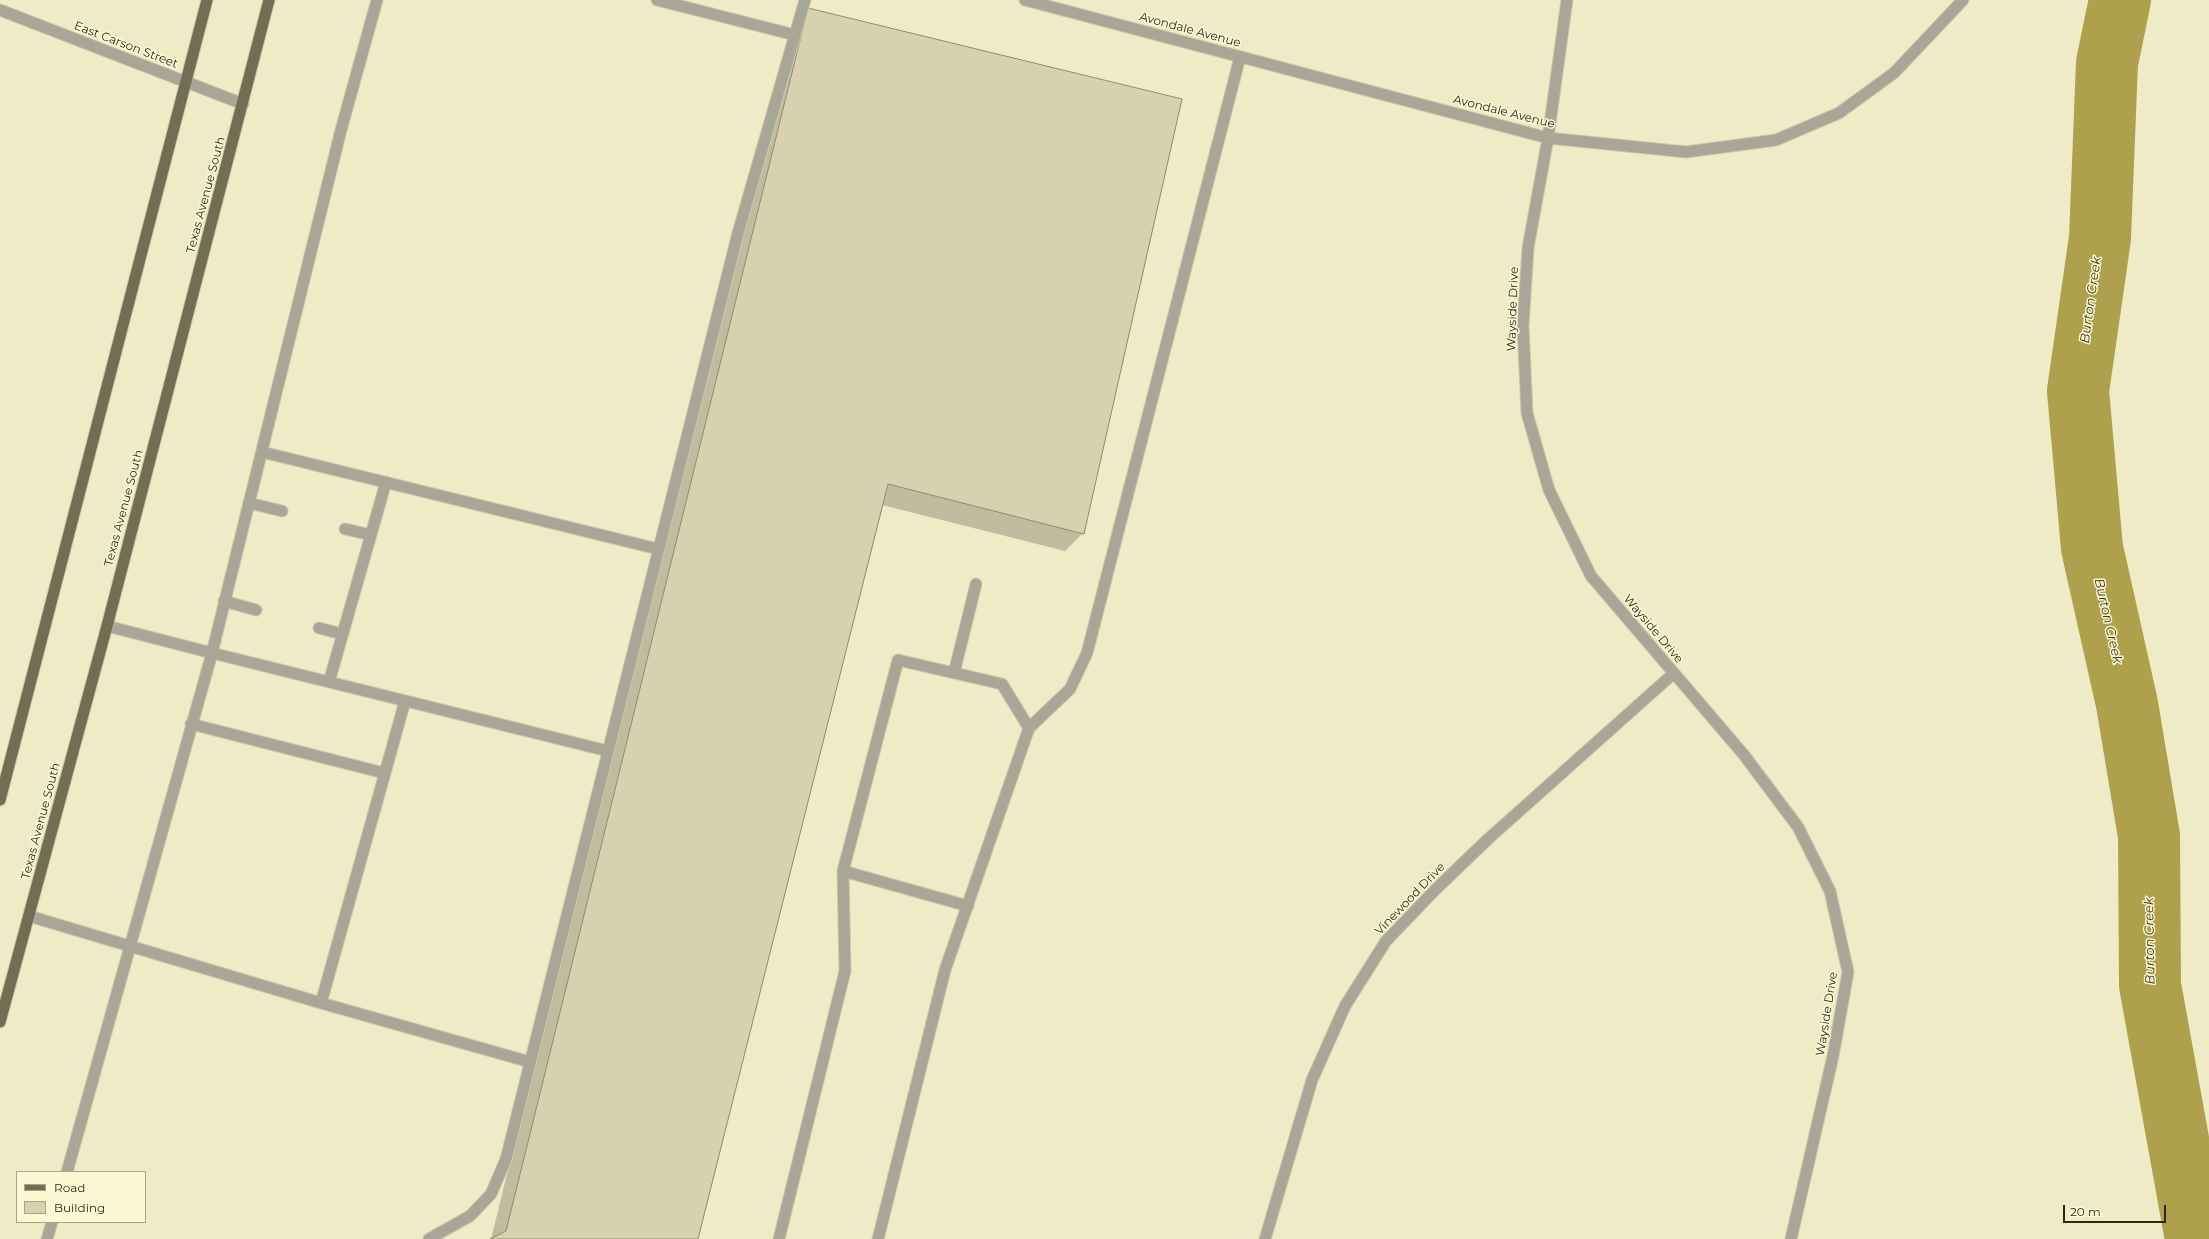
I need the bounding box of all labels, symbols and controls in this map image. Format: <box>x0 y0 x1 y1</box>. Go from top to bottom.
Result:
street label: Avondale Avenue <box>1138 10 1242 50</box>
street label: East Carson Street <box>72 19 180 71</box>
street label: Avondale Avenue <box>1452 92 1556 132</box>
street label: Texas Avenue South <box>184 135 228 255</box>
water label: Burton Creek <box>2077 256 2105 344</box>
street label: Wayside Drive <box>1504 266 1522 352</box>
street label: Texas Avenue South <box>102 448 146 568</box>
water label: Burton Creek <box>2091 577 2125 665</box>
street label: Wayside Drive <box>1620 592 1686 666</box>
street label: Texas Avenue South <box>19 761 63 881</box>
street label: Vinewood Drive <box>1372 860 1448 938</box>
water label: Burton Creek <box>2141 897 2159 985</box>
street label: Wayside Drive <box>1813 971 1841 1057</box>
legend <box>16 1171 146 1223</box>
text: Road <box>54 1180 85 1195</box>
scale bar <box>2065 1197 2168 1223</box>
text: Building <box>54 1200 105 1215</box>
text: 20 m <box>2070 1204 2101 1219</box>

